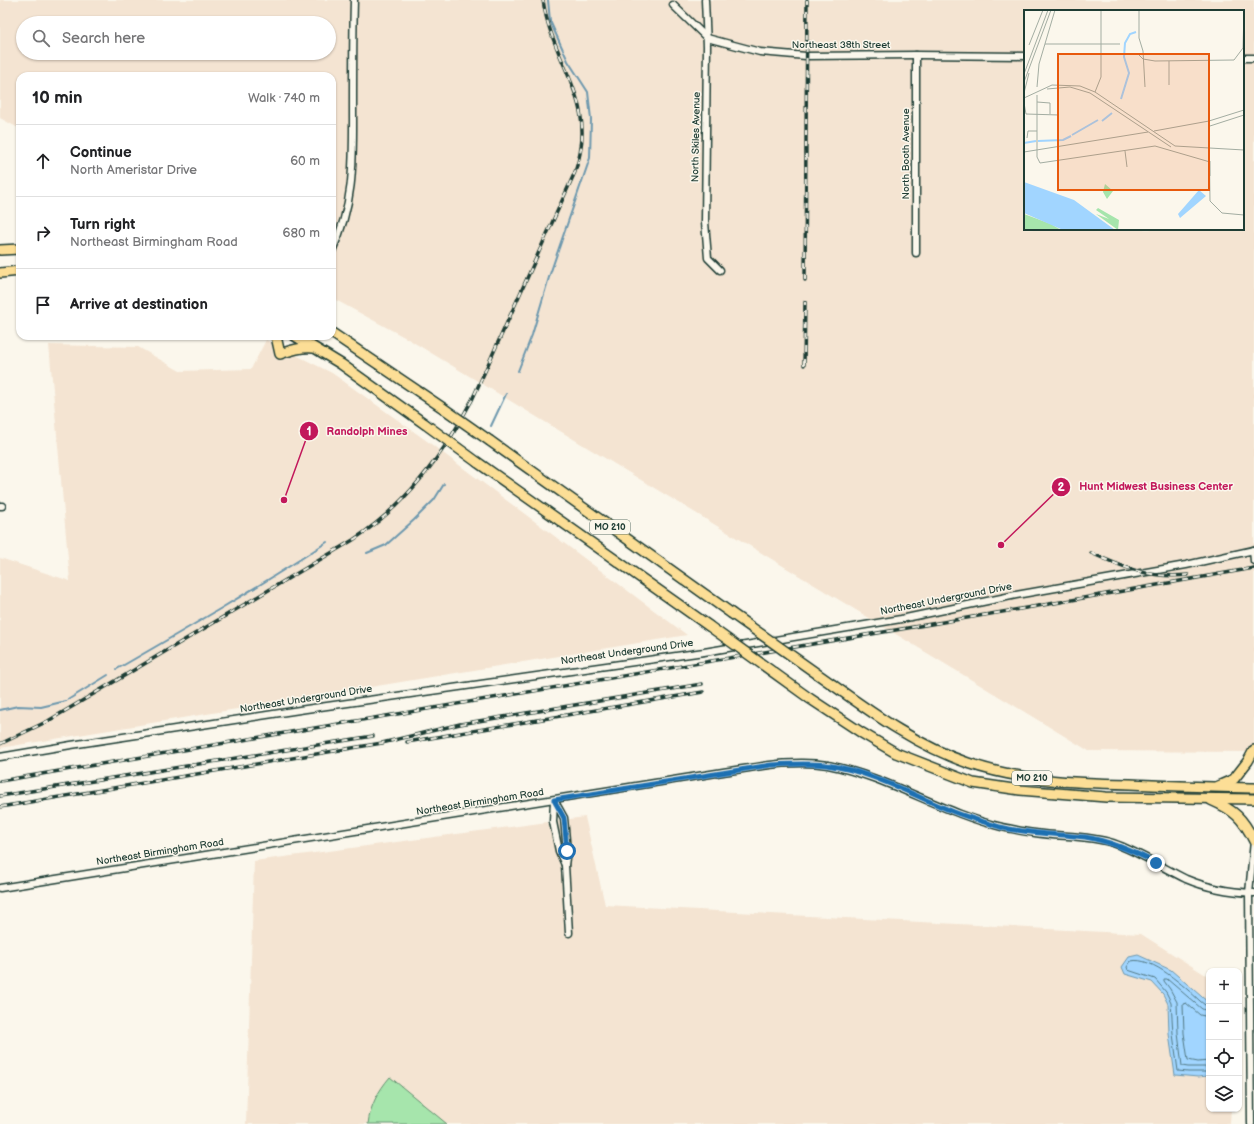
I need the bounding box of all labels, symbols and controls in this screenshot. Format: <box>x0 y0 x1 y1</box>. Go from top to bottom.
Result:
inset map <box>1024 10 1244 230</box>
search box <box>16 16 336 60</box>
icon: search <box>30 27 52 49</box>
text: Search here <box>62 29 145 48</box>
street label: Northeast 38th Street <box>792 39 890 51</box>
text: 10 min <box>32 88 83 108</box>
text: Walk · 740 m <box>248 90 320 106</box>
street label: North Skiles Avenue <box>689 92 703 182</box>
street label: North Booth Avenue <box>900 108 912 200</box>
text: Continue <box>70 143 132 162</box>
icon: ahead <box>32 150 54 172</box>
text: 60 m <box>290 153 320 169</box>
text: North Ameristar Drive <box>70 162 197 178</box>
text: Turn right <box>70 215 135 234</box>
icon: right <box>32 222 54 244</box>
text: 680 m <box>283 225 320 241</box>
text: Northeast Birmingham Road <box>70 234 238 250</box>
icon: arrive <box>32 294 54 316</box>
text: Arrive at destination <box>70 295 208 314</box>
callout: Randolph Mines <box>299 420 416 443</box>
text: 1 <box>306 424 312 439</box>
text: Randolph Mines <box>327 425 408 438</box>
callout: Hunt Midwest Business Center <box>1051 475 1241 498</box>
text: 2 <box>1057 480 1065 495</box>
text: Hunt Midwest Business Center <box>1079 480 1233 493</box>
road number: MO 210 <box>590 520 630 534</box>
street label: Northeast Underground Drive <box>879 580 1013 618</box>
street label: Northeast Underground Drive <box>560 637 694 667</box>
street label: Northeast Underground Drive <box>239 683 373 715</box>
road number: MO 210 <box>1012 771 1052 785</box>
street label: Northeast Birmingham Road <box>415 786 545 818</box>
street label: Northeast Birmingham Road <box>95 836 225 868</box>
route start <box>558 842 576 860</box>
route end <box>1147 854 1165 872</box>
map controls <box>1206 968 1242 1112</box>
button: + <box>1206 968 1242 1004</box>
button: − <box>1206 1004 1242 1040</box>
button: locate <box>1206 1040 1242 1076</box>
button: layers <box>1206 1076 1242 1112</box>

